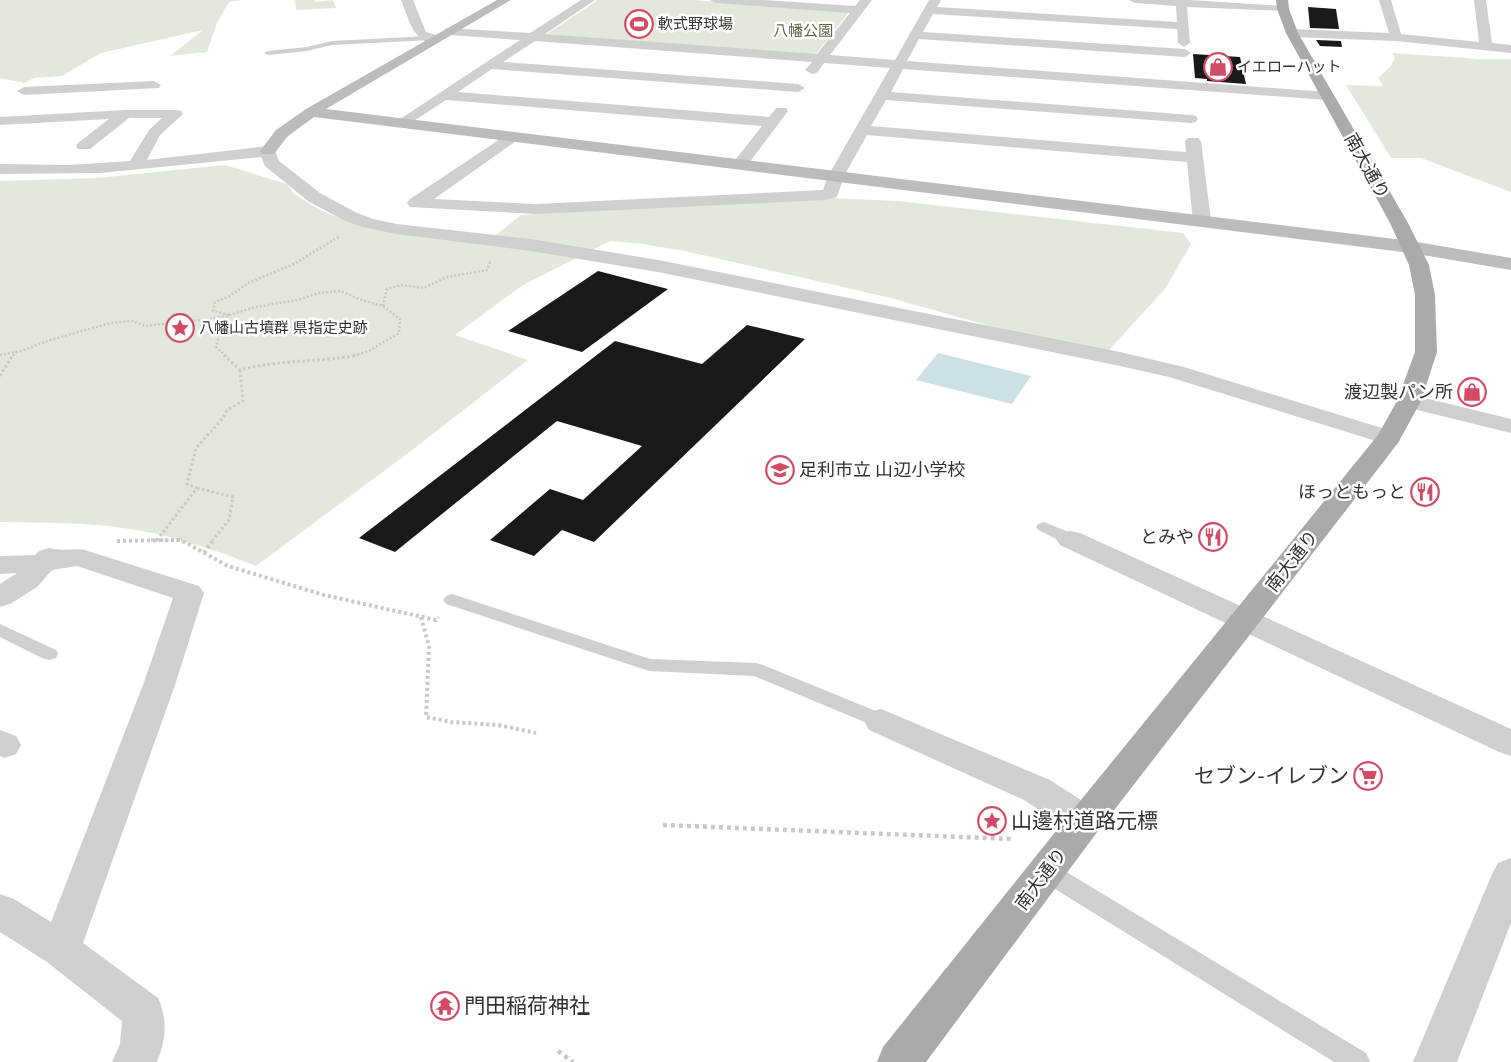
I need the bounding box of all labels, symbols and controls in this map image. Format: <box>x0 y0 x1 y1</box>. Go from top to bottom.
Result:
sports icon: 軟式野球場 <box>624 9 654 39</box>
place label: 軟式野球場 <box>658 15 733 32</box>
park label: 八幡公園 <box>773 22 833 39</box>
shop icon: イエローハット <box>1203 52 1233 82</box>
place label: イエローハット <box>1237 58 1342 75</box>
street label: 南大通り <box>1341 129 1394 202</box>
place icon: 八幡山古墳群 県指定史跡 <box>165 313 195 343</box>
place label: 八幡山古墳群 県指定史跡 <box>199 319 368 336</box>
shop icon: 渡辺製パン所 <box>1457 377 1487 407</box>
place label: 渡辺製パン所 <box>1344 381 1453 402</box>
school or university icon: 足利市立 山辺小学校 <box>765 455 795 485</box>
place label: 足利市立 山辺小学校 <box>799 459 965 480</box>
restaurant icon: ほっともっと <box>1410 477 1440 507</box>
place label: ほっともっと <box>1298 481 1406 502</box>
restaurant icon: とみや <box>1198 522 1228 552</box>
place label: とみや <box>1140 526 1194 547</box>
street label: 南大通り <box>1261 526 1322 596</box>
supermarket icon: セブン-イレブン <box>1353 761 1383 791</box>
place label: セブン-イレブン <box>1194 763 1349 788</box>
place icon: 山邊村道路元標 <box>977 806 1007 836</box>
place label: 山邊村道路元標 <box>1011 808 1158 833</box>
street label: 南大通り <box>1011 844 1071 914</box>
temple icon: 門田稲荷神社 <box>430 991 460 1021</box>
place label: 門田稲荷神社 <box>464 993 590 1018</box>

